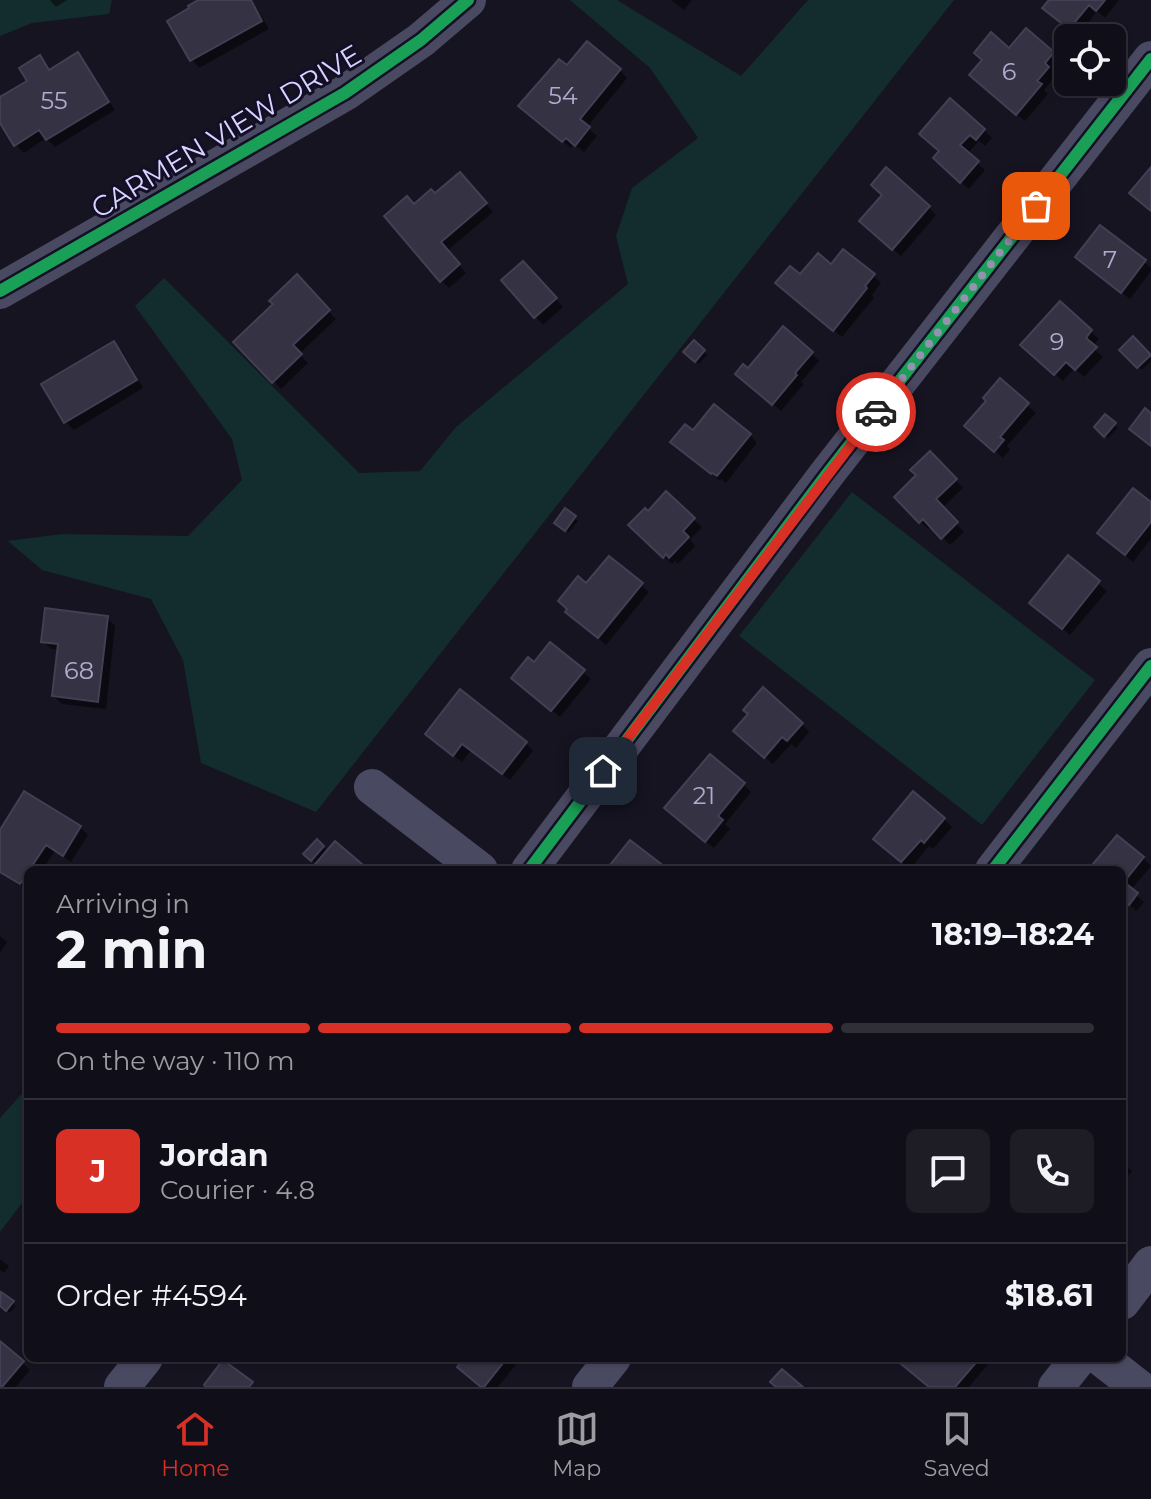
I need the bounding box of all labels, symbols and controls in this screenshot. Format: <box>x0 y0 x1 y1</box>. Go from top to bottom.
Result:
map controls <box>1054 24 1126 96</box>
button: locate <box>1054 24 1126 96</box>
street label: CARMEN VIEW DRIVE <box>85 37 367 225</box>
house number: 6 <box>1002 57 1016 86</box>
house number: 54 <box>548 81 578 110</box>
house number: 55 <box>40 86 68 115</box>
pin <box>1002 172 1070 240</box>
icon: bag <box>1014 184 1058 228</box>
house number: 7 <box>1103 245 1117 274</box>
house number: 9 <box>1050 327 1064 356</box>
courier <box>836 372 916 452</box>
icon: car <box>854 390 898 434</box>
house number: 68 <box>64 656 94 685</box>
pin <box>569 737 637 805</box>
icon: home <box>581 749 625 793</box>
house number: 21 <box>693 781 715 810</box>
text: Arriving in <box>56 888 190 920</box>
text: 18:19–18:24 <box>932 916 1094 953</box>
text: 2 min <box>56 918 208 981</box>
text: On the way · 110 m <box>56 1045 295 1077</box>
button: chat <box>906 1129 990 1213</box>
button: phone <box>1010 1129 1094 1213</box>
text: Jordan <box>160 1137 269 1174</box>
text: J <box>90 1153 106 1190</box>
text: Courier · 4.8 <box>160 1174 315 1206</box>
text: Order #4594 <box>56 1277 247 1314</box>
text: $18.61 <box>1005 1277 1094 1314</box>
tab: Home <box>161 1407 230 1482</box>
tab: Map <box>552 1407 601 1482</box>
tab: Saved <box>924 1407 990 1482</box>

